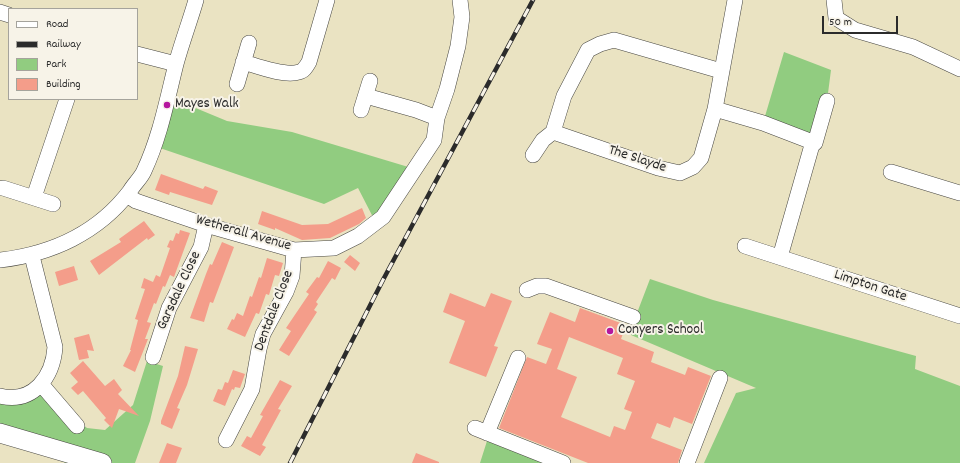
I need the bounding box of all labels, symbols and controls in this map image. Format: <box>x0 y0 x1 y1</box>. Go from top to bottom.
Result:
legend <box>8 8 138 100</box>
scale bar <box>824 8 900 34</box>
text: 50 m <box>829 14 852 31</box>
text: Road <box>46 16 68 33</box>
text: Railway <box>46 36 81 53</box>
text: Park <box>46 56 66 73</box>
text: Building <box>46 76 81 93</box>
place label: Mayes Walk <box>175 96 239 114</box>
marker: Mayes Walk <box>162 100 172 110</box>
street label: The Slayde <box>606 142 668 178</box>
street label: Wetherall Avenue <box>193 212 293 256</box>
street label: Garsdale Close <box>154 249 206 333</box>
street label: Limpton Gate <box>831 267 909 307</box>
street label: Dentdale Close <box>251 268 299 354</box>
place label: Conyers School <box>618 322 703 340</box>
marker: Conyers School <box>605 326 615 336</box>

